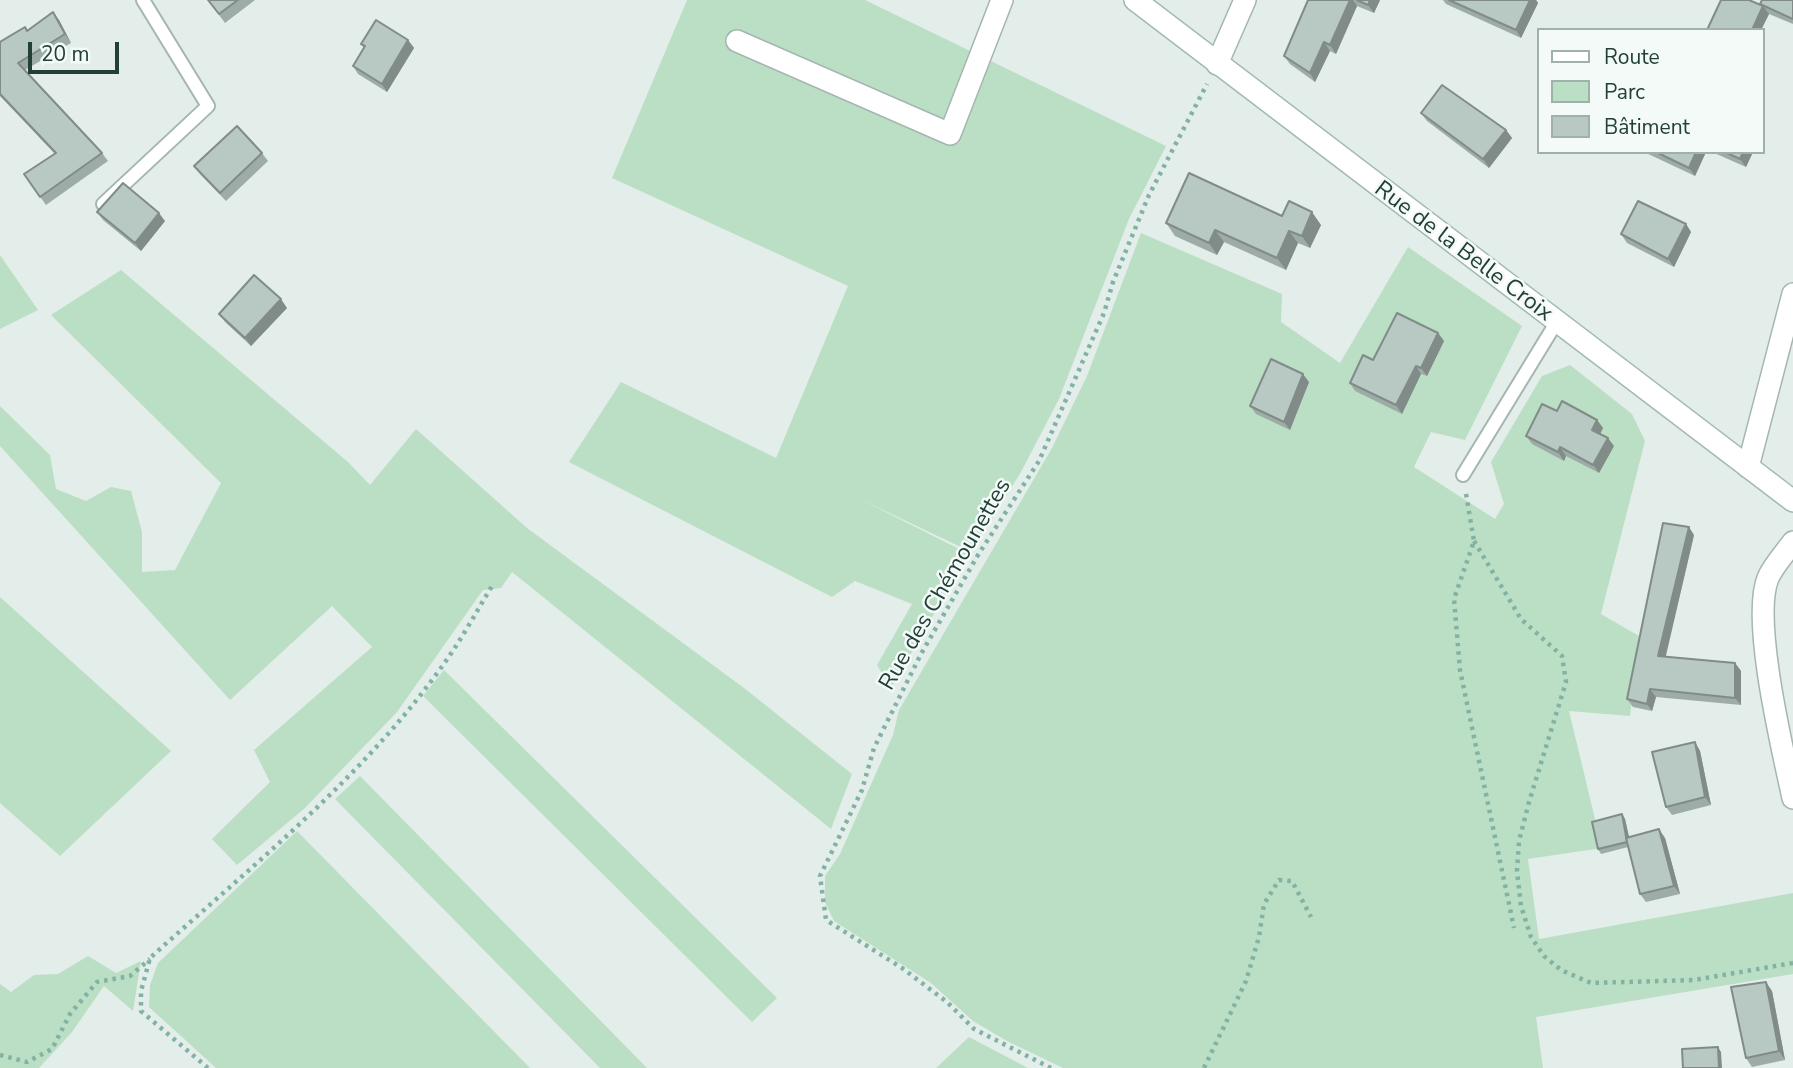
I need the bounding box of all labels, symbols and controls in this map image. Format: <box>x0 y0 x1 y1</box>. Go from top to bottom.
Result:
scale bar <box>32 28 122 72</box>
legend <box>1538 28 1765 154</box>
text: 20 m <box>41 40 90 68</box>
text: Route <box>1604 43 1660 71</box>
text: Parc <box>1604 78 1645 106</box>
text: Bâtiment <box>1604 113 1690 141</box>
street label: Rue de la Belle Croix <box>1368 176 1558 328</box>
street label: Rue des Chémounettes <box>874 474 1018 696</box>

